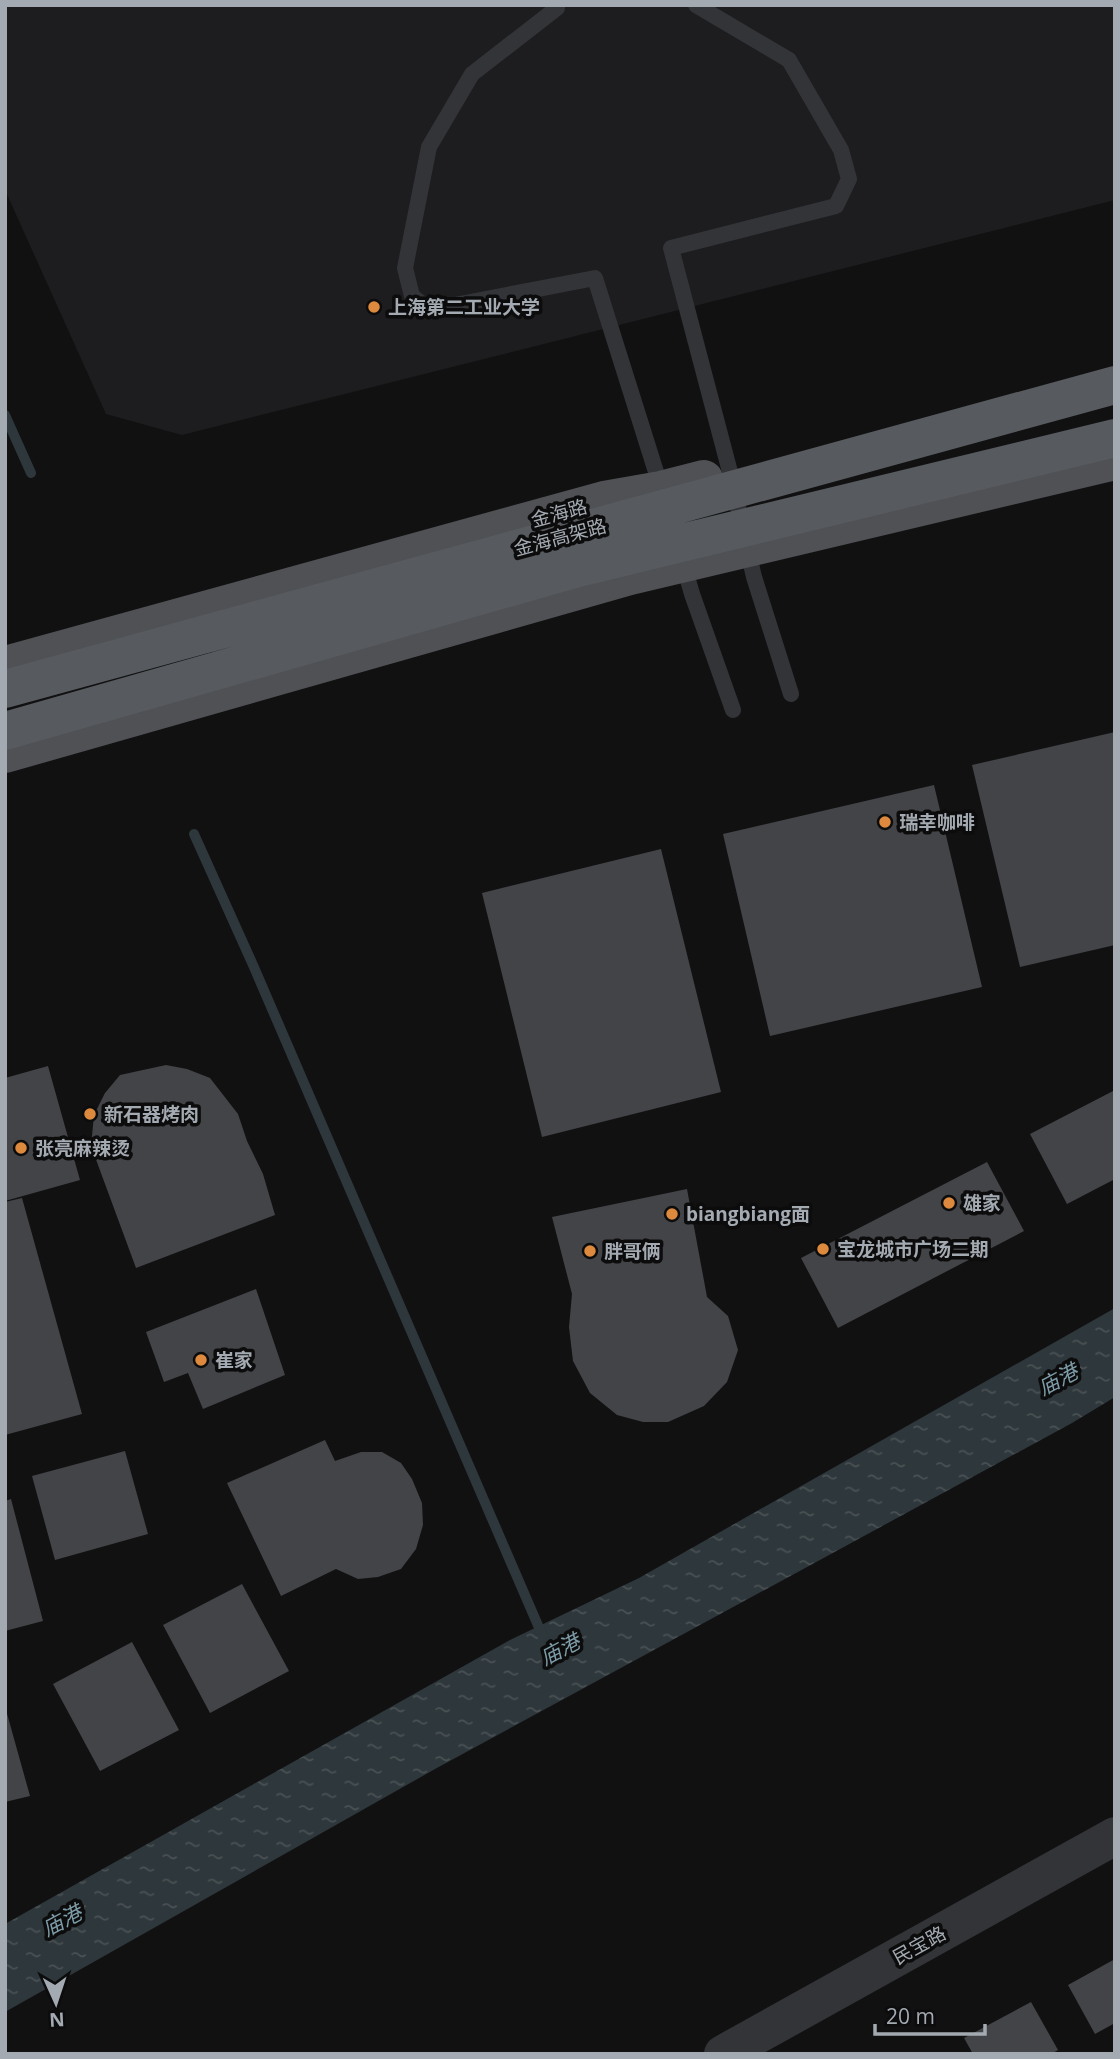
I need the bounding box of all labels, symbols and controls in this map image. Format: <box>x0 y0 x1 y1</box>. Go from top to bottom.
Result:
place label: 上海第二工业大学 <box>388 294 540 320</box>
marker: 上海第二工业大学 <box>366 299 382 315</box>
street label: 金海路 <box>528 493 590 533</box>
street label: 金海高架路 <box>511 512 609 562</box>
place label: 瑞幸咖啡 <box>899 809 975 835</box>
marker: 瑞幸咖啡 <box>877 814 893 830</box>
place label: 新石器烤肉 <box>104 1101 199 1127</box>
marker: 新石器烤肉 <box>82 1106 98 1122</box>
place label: 张亮麻辣烫 <box>35 1135 130 1161</box>
marker: 张亮麻辣烫 <box>13 1140 29 1156</box>
place label: 雄家 <box>963 1190 1001 1216</box>
marker: 雄家 <box>941 1195 957 1211</box>
place label: biangbiang面 <box>686 1201 810 1227</box>
marker: biangbiang面 <box>664 1206 680 1222</box>
place label: 宝龙城市广场二期 <box>837 1236 989 1262</box>
place label: 胖哥俩 <box>604 1238 661 1264</box>
marker: 宝龙城市广场二期 <box>815 1241 831 1257</box>
marker: 胖哥俩 <box>582 1243 598 1259</box>
place label: 崔家 <box>215 1347 253 1373</box>
marker: 崔家 <box>193 1352 209 1368</box>
water label: 庙港 <box>1032 1355 1085 1401</box>
water label: 庙港 <box>534 1625 587 1671</box>
water label: 庙港 <box>36 1896 89 1942</box>
street label: 民宝路 <box>888 1920 950 1970</box>
north arrow <box>21 1968 91 2038</box>
scale bar <box>875 1993 985 2037</box>
text: 20 m <box>886 2002 935 2030</box>
text: N <box>48 2007 65 2033</box>

